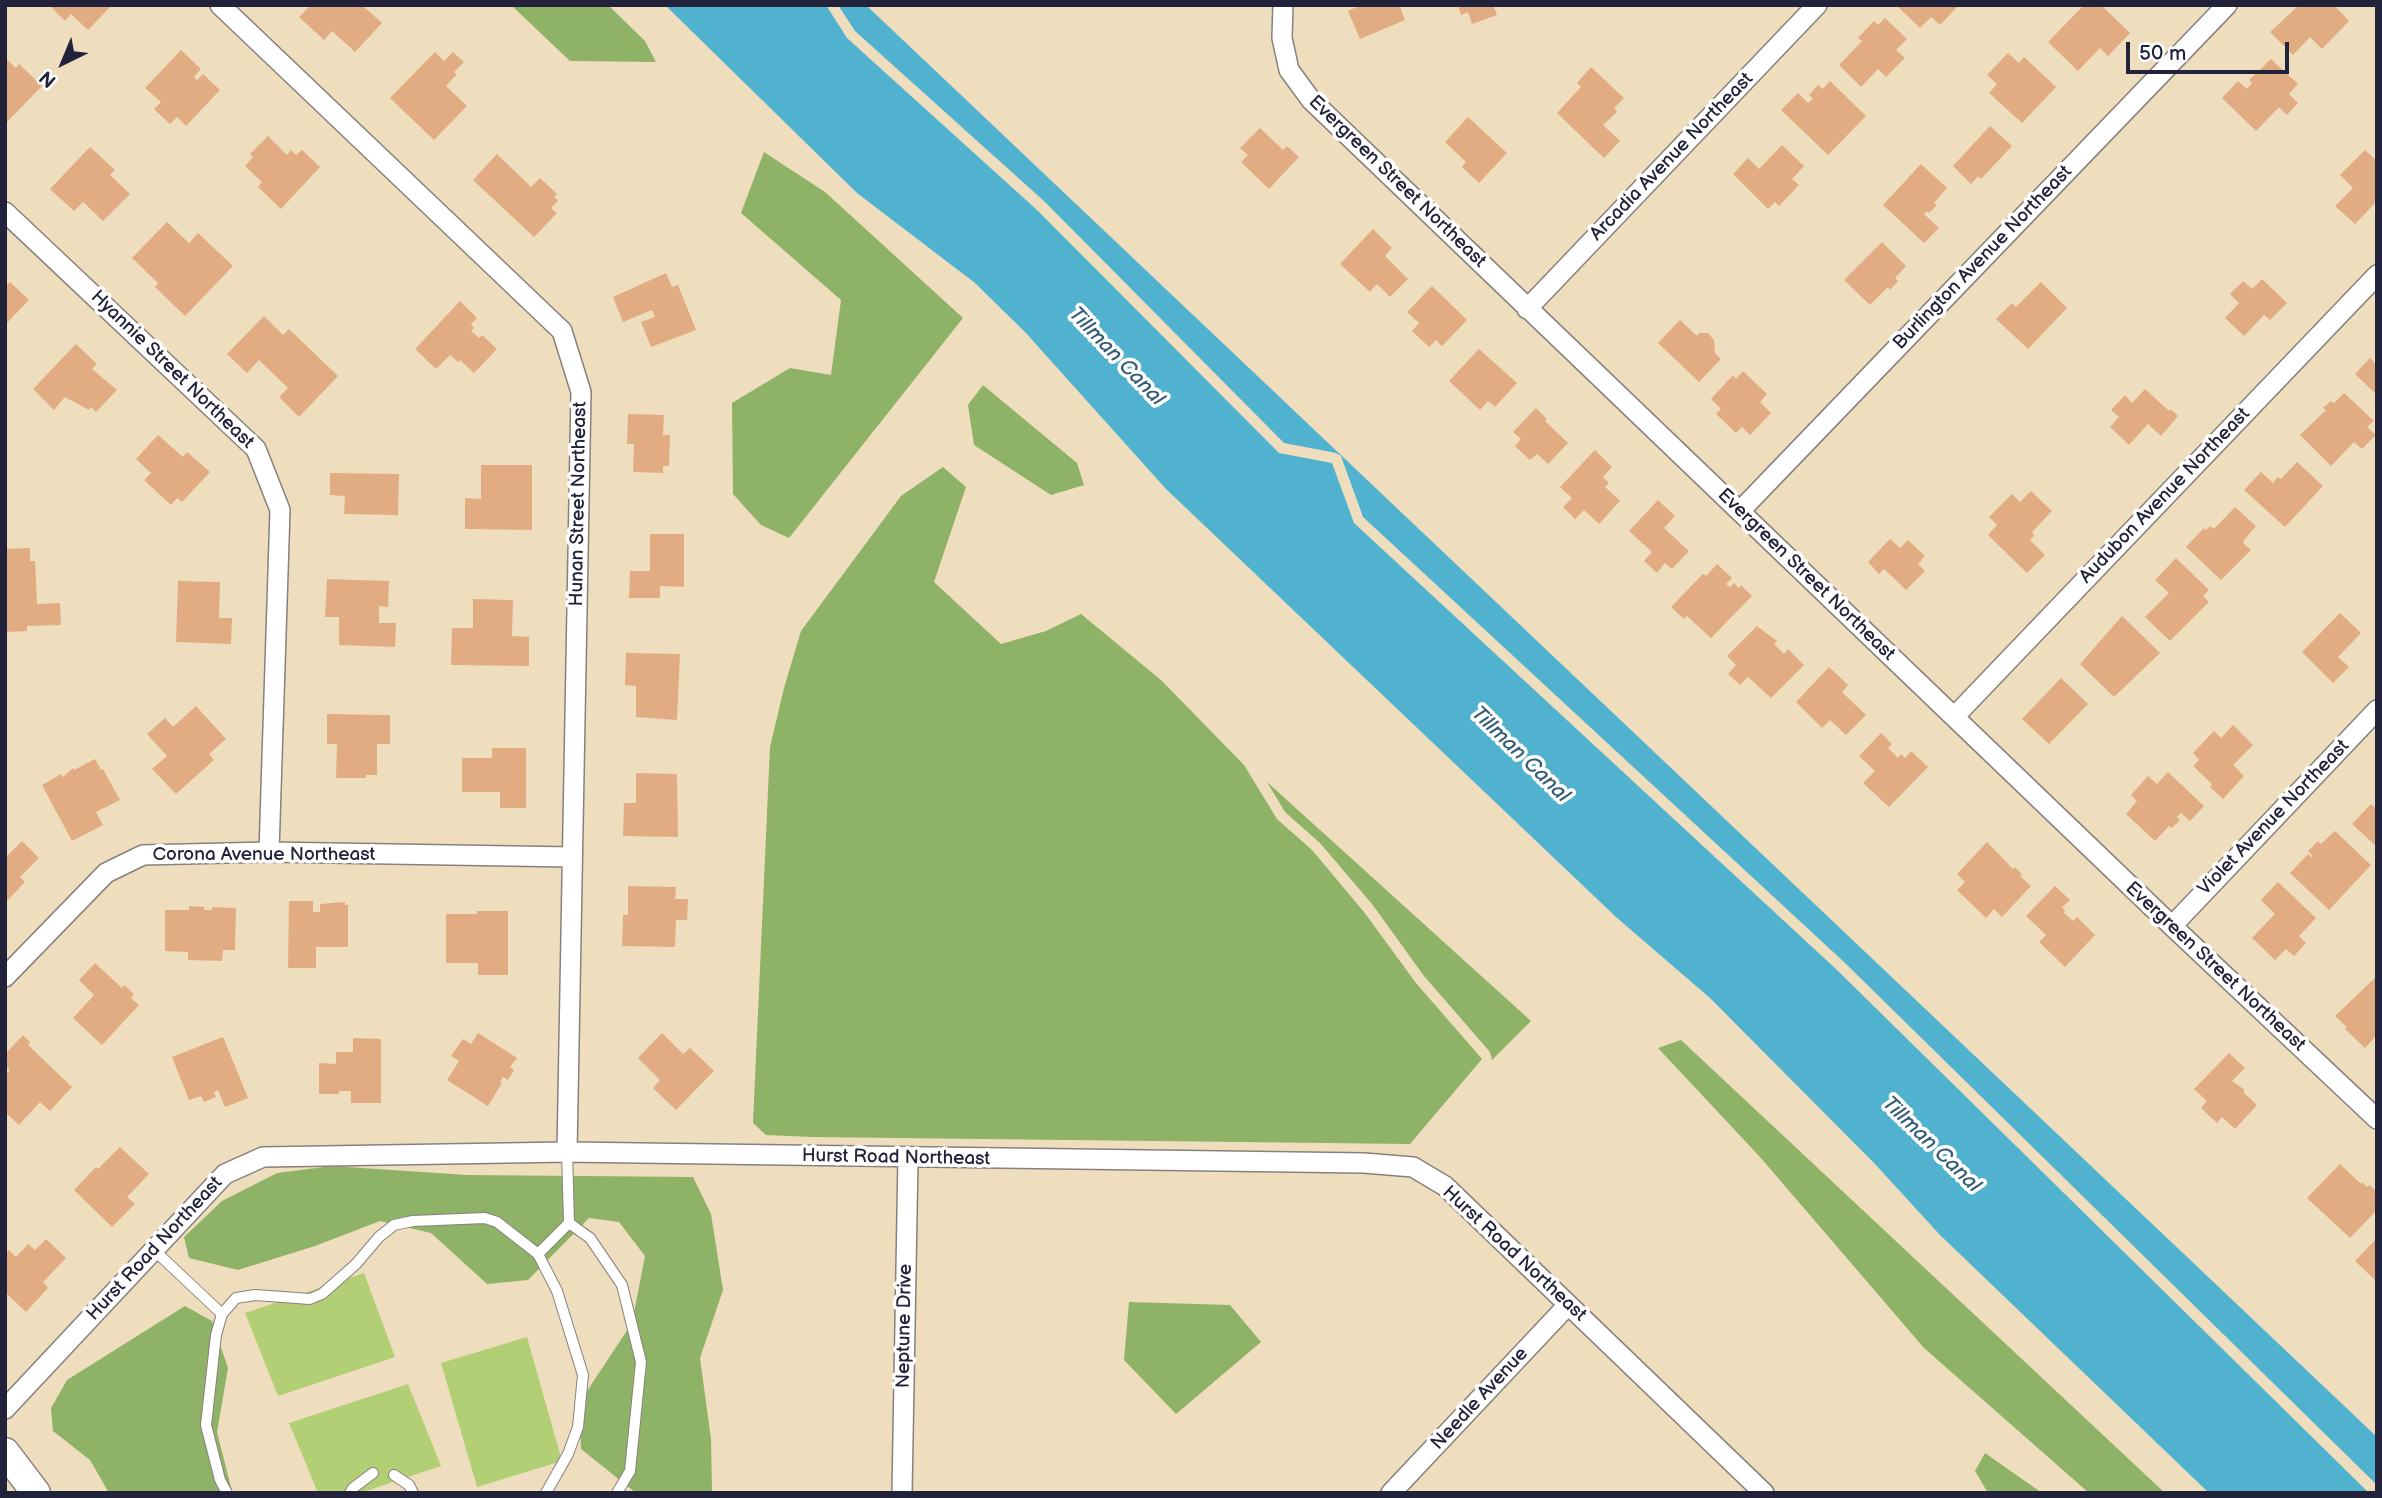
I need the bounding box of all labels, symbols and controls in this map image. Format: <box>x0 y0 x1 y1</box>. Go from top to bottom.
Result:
north arrow <box>28 28 98 98</box>
scale bar <box>2130 28 2293 72</box>
text: 50 m <box>2139 41 2186 66</box>
text: N <box>35 65 61 92</box>
street label: Arcadia Avenue Northeast <box>1586 68 1758 246</box>
street label: Evergreen Street Northeast <box>1303 91 1491 273</box>
street label: Burlington Avenue Northeast <box>1889 161 2077 355</box>
street label: Hyannie Street Northeast <box>86 286 258 454</box>
water label: Tillman Canal <box>1063 302 1169 412</box>
street label: Hunan Street Northeast <box>566 401 592 607</box>
street label: Audubon Avenue Northeast <box>2075 403 2255 589</box>
street label: Evergreen Street Northeast <box>1712 484 1900 666</box>
water label: Tillman Canal <box>1465 702 1575 808</box>
street label: Violet Avenue Northeast <box>2194 735 2354 901</box>
street label: Corona Avenue Northeast <box>153 844 375 866</box>
street label: Evergreen Street Northeast <box>2120 877 2310 1057</box>
water label: Tillman Canal <box>1876 1092 1986 1198</box>
street label: Hurst Road Northeast <box>802 1145 990 1171</box>
street label: Hurst Road Northeast <box>82 1172 228 1326</box>
street label: Hurst Road Northeast <box>1437 1181 1591 1327</box>
street label: Neptune Drive <box>893 1264 917 1388</box>
street label: Needle Avenue <box>1427 1343 1533 1455</box>

